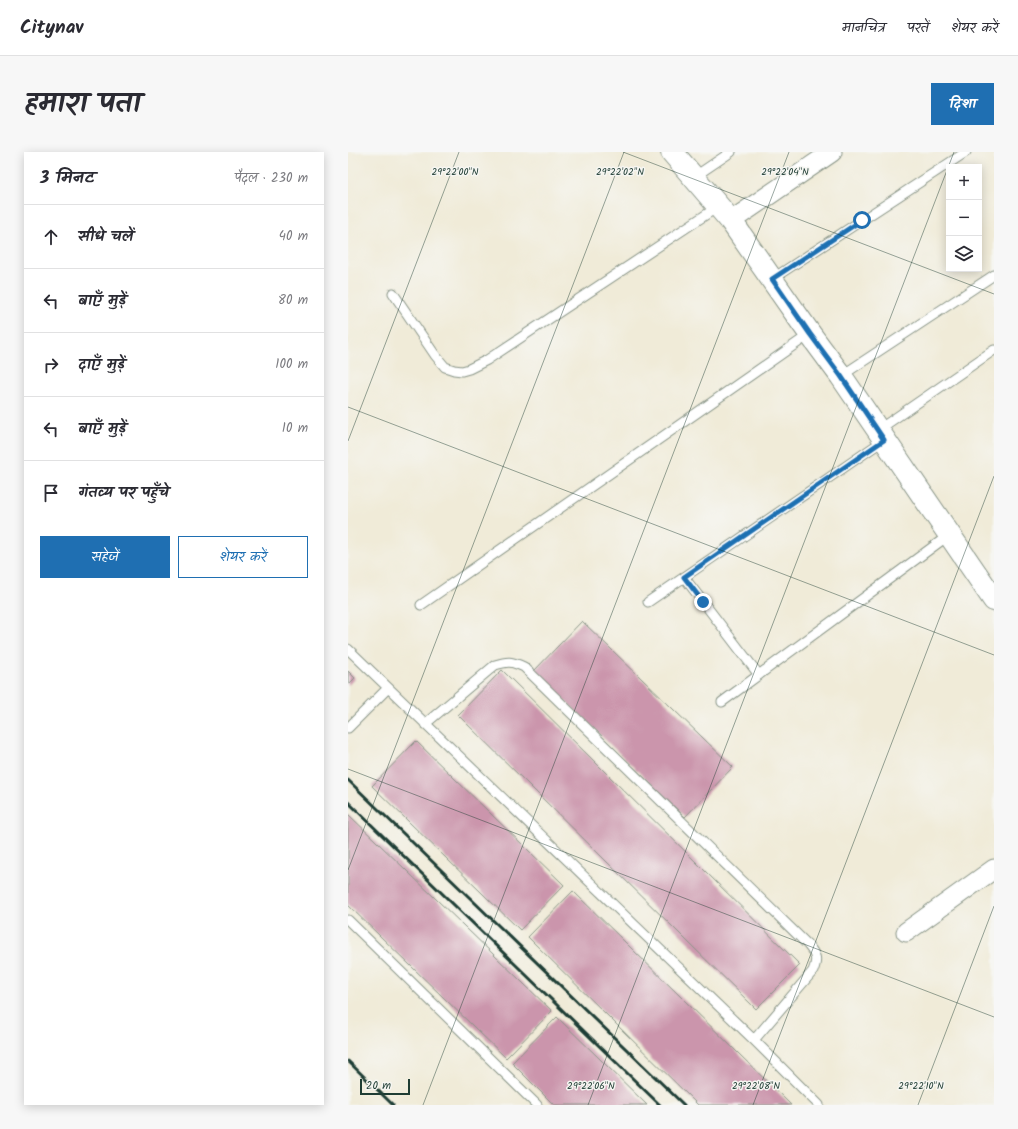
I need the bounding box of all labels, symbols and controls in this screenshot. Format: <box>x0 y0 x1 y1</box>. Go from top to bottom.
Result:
text: Citynav <box>20 13 83 43</box>
text: मानचित्र <box>842 17 885 39</box>
text: परतें <box>907 17 929 39</box>
text: शेयर करें <box>951 17 998 39</box>
text: हमारा पता <box>24 82 141 127</box>
button: दिशा <box>931 83 994 125</box>
text: 29°22'00"N <box>431 164 479 180</box>
text: 29°22'02"N <box>596 164 644 180</box>
text: 29°22'04"N <box>761 164 809 180</box>
map controls <box>946 164 982 272</box>
button: + <box>946 164 982 200</box>
text: 3 मिनट <box>40 165 94 192</box>
text: पैदल · 230 m <box>234 168 308 189</box>
button: − <box>946 200 982 236</box>
route start <box>853 211 871 229</box>
text: सीधे चलें <box>78 225 133 249</box>
icon: ahead <box>40 226 62 248</box>
text: 40 m <box>279 226 308 247</box>
button: layers <box>946 236 982 272</box>
text: बाएँ मुड़ें <box>78 289 126 313</box>
icon: left <box>40 290 62 312</box>
text: 80 m <box>278 290 308 311</box>
text: दाएँ मुड़ें <box>78 353 125 377</box>
icon: right <box>40 354 62 376</box>
text: 100 m <box>275 354 308 375</box>
text: बाएँ मुड़ें <box>78 417 126 441</box>
icon: left <box>40 418 62 440</box>
text: 10 m <box>282 418 308 439</box>
text: गंतव्य पर पहुँचे <box>78 481 169 505</box>
icon: arrive <box>40 482 62 504</box>
button: सहेजें <box>40 536 170 578</box>
button: शेयर करें <box>178 536 308 578</box>
route end <box>694 593 712 611</box>
scale bar <box>360 1077 410 1096</box>
text: 20 m <box>366 1077 391 1095</box>
text: 29°22'06"N <box>567 1078 615 1094</box>
text: 29°22'08"N <box>732 1078 780 1094</box>
text: 29°22'10"N <box>898 1078 944 1094</box>

